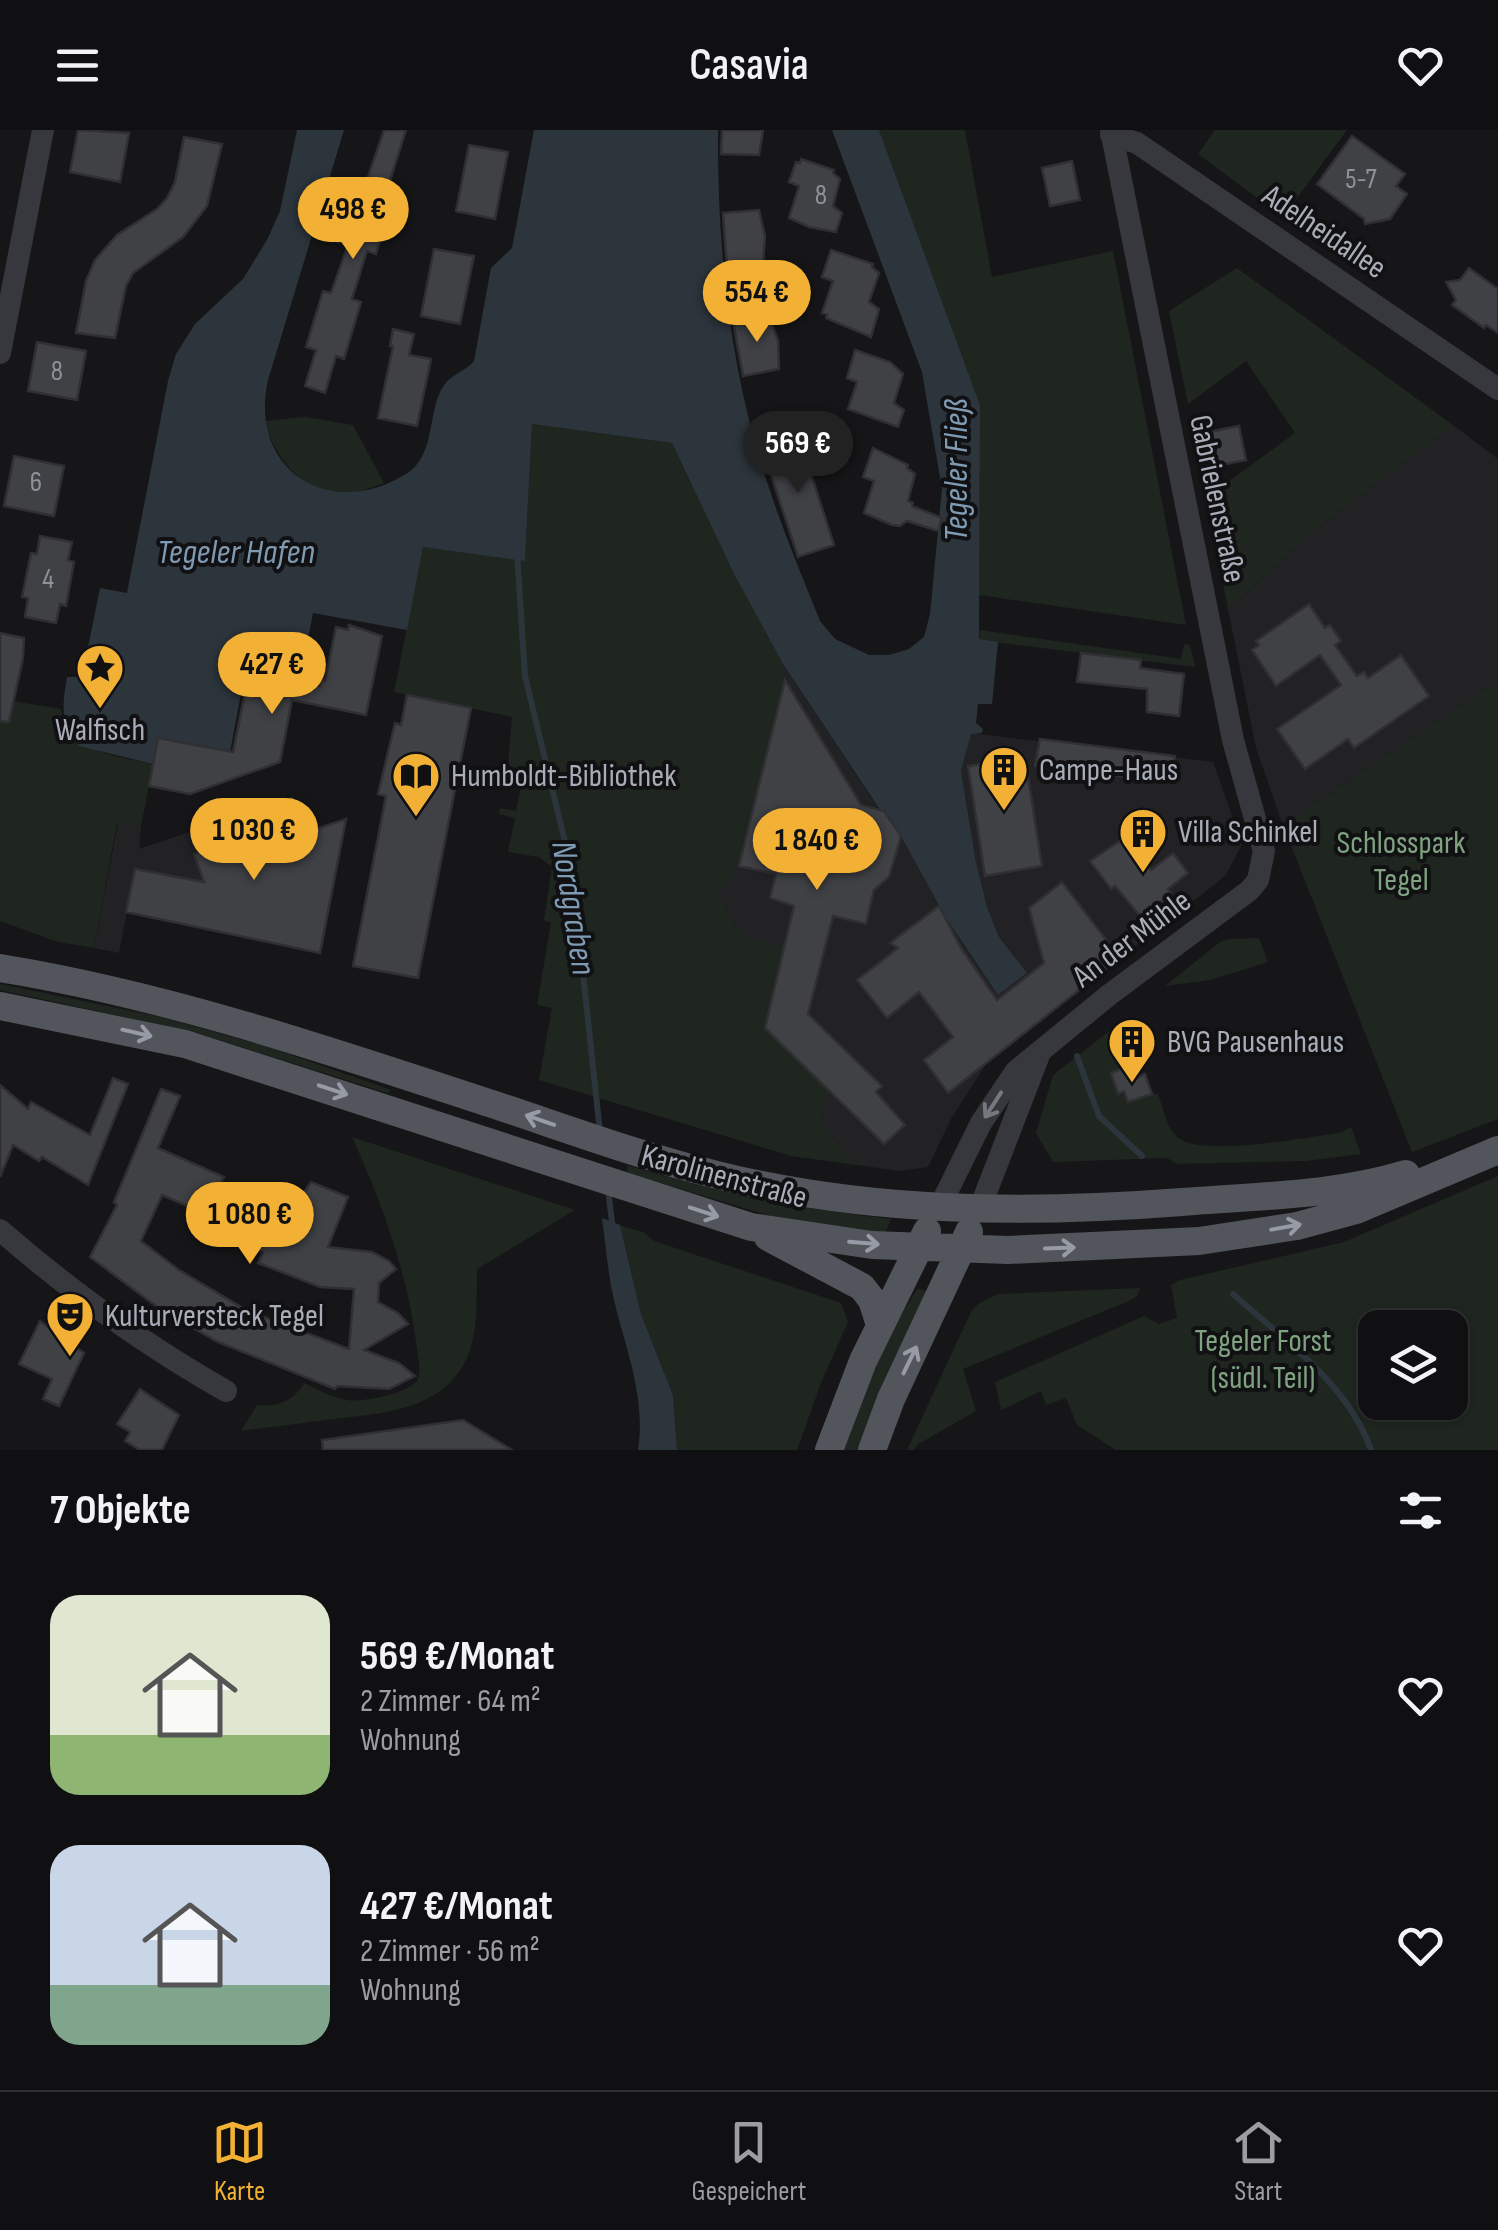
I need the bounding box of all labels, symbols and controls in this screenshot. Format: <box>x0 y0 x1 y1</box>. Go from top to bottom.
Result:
icon: menu <box>50 38 105 93</box>
text: Casavia <box>689 38 809 93</box>
icon: heart <box>1393 38 1448 93</box>
house number: 5-7 <box>1345 163 1377 196</box>
street label: Adelheidallee <box>1254 176 1393 288</box>
pin: 498 € <box>283 177 423 262</box>
house number: 8 <box>815 179 827 212</box>
text: 498 € <box>320 190 386 229</box>
pin: 554 € <box>687 260 827 345</box>
text: 554 € <box>725 273 789 312</box>
house number: 8 <box>51 355 63 388</box>
water label: Tegeler Fließ <box>935 399 978 541</box>
pin: 569 € <box>728 411 868 496</box>
street label: Gabrielenstraße <box>1180 412 1254 586</box>
text: 569 € <box>765 424 831 463</box>
house number: 6 <box>30 466 42 499</box>
water label: Tegeler Hafen <box>157 531 315 574</box>
house number: 4 <box>42 563 54 596</box>
pin: 427 € <box>202 632 342 717</box>
place icon: Walfisch <box>74 642 126 710</box>
text: 427 € <box>240 645 304 684</box>
place label: Walfisch <box>55 711 145 750</box>
building icon: Campe-Haus <box>978 744 1030 812</box>
library icon: Humboldt-Bibliothek <box>390 750 442 818</box>
place label: Campe-Haus <box>1039 751 1178 790</box>
place label: Humboldt-Bibliothek <box>451 757 676 796</box>
pin: 1 030 € <box>162 798 346 883</box>
building icon: Villa Schinkel <box>1117 806 1169 874</box>
pin: 1 840 € <box>725 808 909 893</box>
text: 1 030 € <box>212 811 296 850</box>
place label: Villa Schinkel <box>1178 813 1318 852</box>
text: 1 840 € <box>775 821 859 860</box>
park label: Schlosspark Tegel <box>1337 824 1466 900</box>
water label: Nordgraben <box>541 838 605 978</box>
street label: An der Mühle <box>1064 882 1199 997</box>
building icon: BVG Pausenhaus <box>1106 1016 1158 1084</box>
place label: BVG Pausenhaus <box>1167 1023 1344 1062</box>
one-way arrow <box>120 1025 152 1044</box>
one-way arrow <box>317 1083 349 1101</box>
one-way arrow <box>982 1090 1003 1119</box>
one-way arrow <box>525 1110 556 1128</box>
street label: Karolinenstraße <box>637 1136 811 1218</box>
pin: 1 080 € <box>158 1182 342 1267</box>
text: 1 080 € <box>208 1195 292 1234</box>
one-way arrow <box>687 1205 719 1223</box>
one-way arrow <box>1269 1217 1301 1236</box>
one-way arrow <box>848 1234 880 1253</box>
one-way arrow <box>1044 1239 1076 1258</box>
theatre icon: Kulturversteck Tegel <box>44 1290 96 1358</box>
place label: Kulturversteck Tegel <box>105 1297 324 1336</box>
map controls <box>1358 1310 1468 1420</box>
button: layers <box>1358 1310 1468 1420</box>
park label: Tegeler Forst (südl. Teil) <box>1194 1322 1332 1398</box>
one-way arrow <box>901 1346 920 1376</box>
icon: filters <box>1393 1483 1448 1538</box>
text: 7 Objekte <box>50 1485 191 1536</box>
text: 569 €/Monat <box>360 1631 554 1682</box>
icon: home <box>130 1635 250 1755</box>
icon: heart <box>1393 1668 1448 1723</box>
text: 2 Zimmer · 64 m² <box>360 1682 541 1721</box>
text: Wohnung <box>360 1721 461 1760</box>
text: 427 €/Monat <box>360 1881 553 1932</box>
icon: home <box>130 1885 250 2005</box>
icon: heart <box>1393 1918 1448 1973</box>
text: 2 Zimmer · 56 m² <box>360 1932 540 1971</box>
text: Wohnung <box>360 1971 461 2010</box>
tab: Karte <box>212 2115 267 2208</box>
tab: Gespeichert <box>692 2115 806 2208</box>
tab: Start <box>1231 2115 1286 2208</box>

